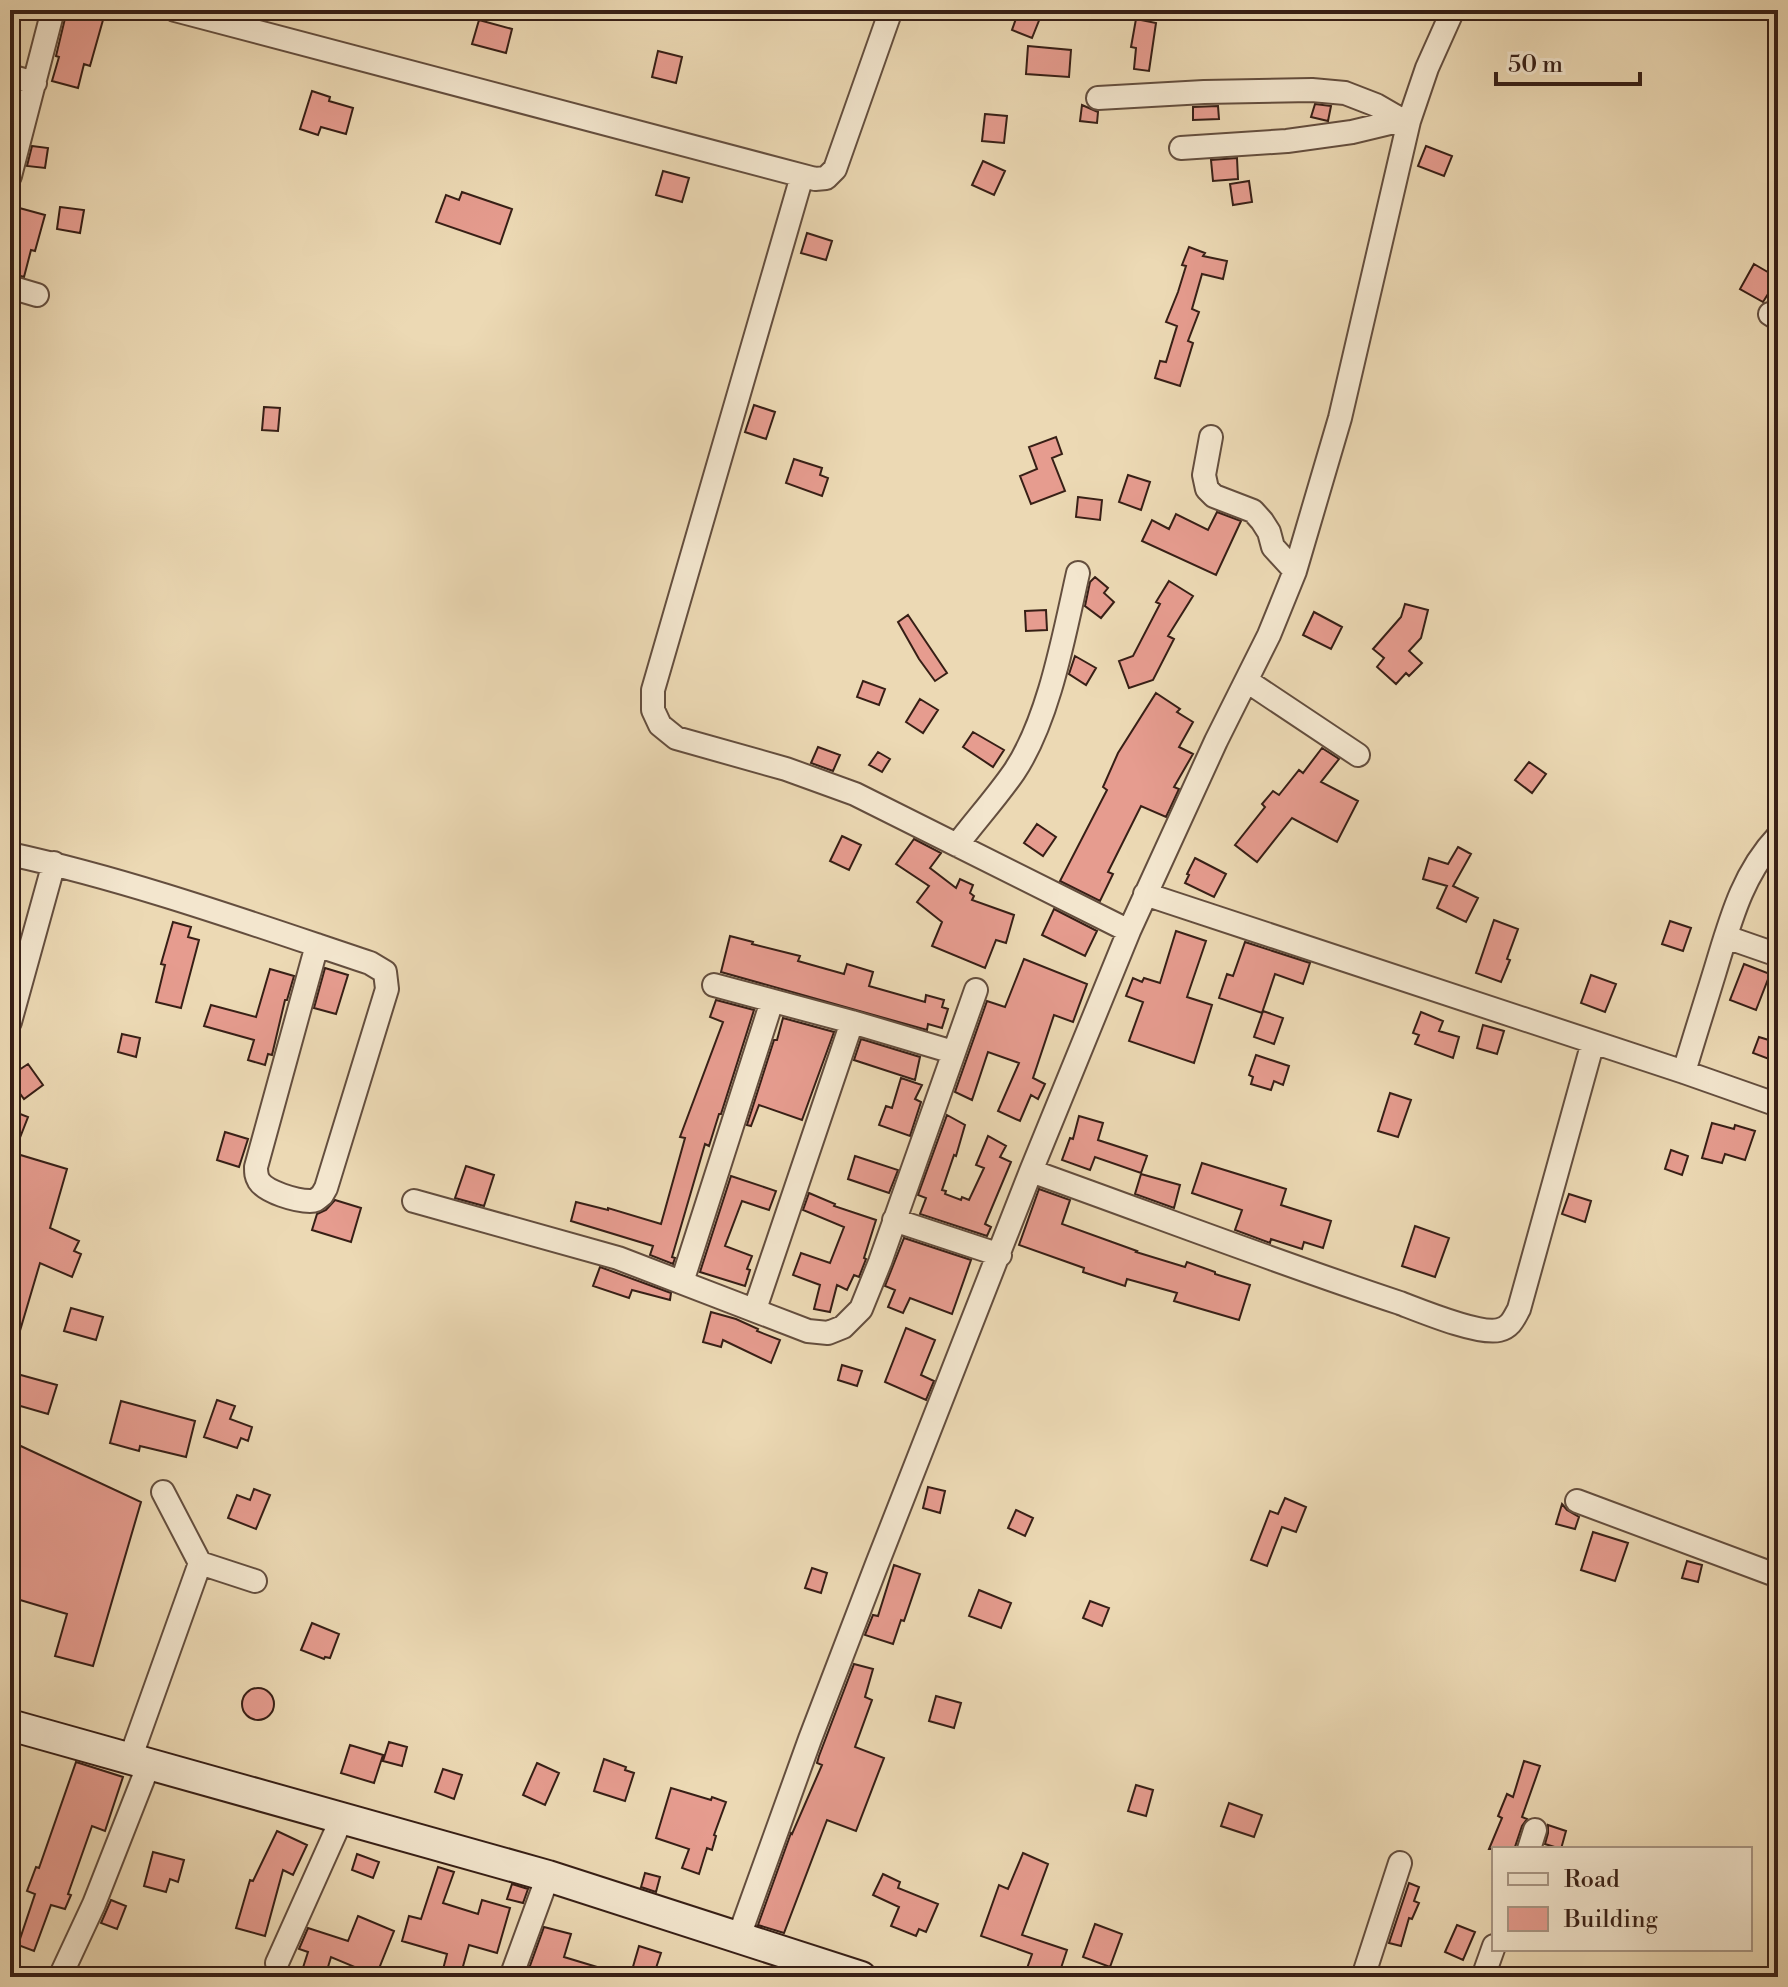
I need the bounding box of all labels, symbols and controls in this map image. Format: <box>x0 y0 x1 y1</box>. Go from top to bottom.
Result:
scale bar <box>1496 36 1640 86</box>
text: 50 m <box>1508 50 1563 80</box>
legend <box>1492 1847 1752 1951</box>
text: Road <box>1564 1865 1620 1895</box>
text: Building <box>1563 1905 1658 1935</box>

